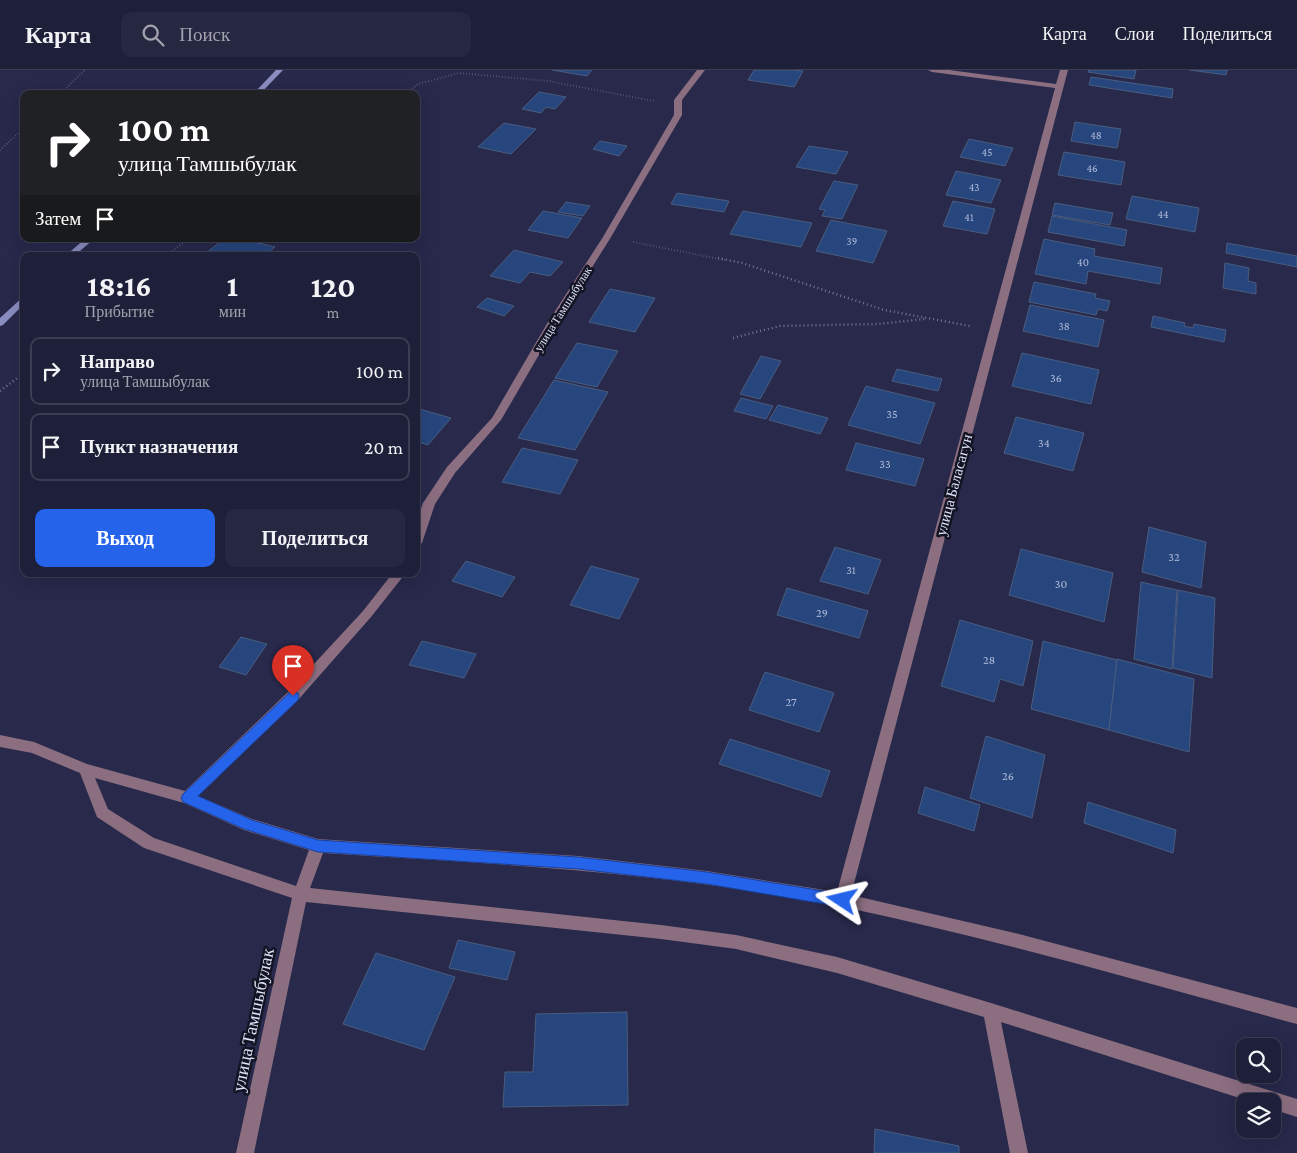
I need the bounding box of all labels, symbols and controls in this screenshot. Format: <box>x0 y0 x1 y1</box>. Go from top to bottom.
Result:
search box <box>121 12 471 57</box>
text: Карта <box>25 21 91 48</box>
icon: search <box>139 21 167 49</box>
text: Поиск <box>179 24 230 45</box>
text: Карта <box>1042 24 1087 44</box>
text: Слои <box>1115 24 1154 44</box>
text: Поделиться <box>1182 24 1272 44</box>
icon: right <box>35 110 100 175</box>
text: 100 m <box>118 110 210 149</box>
house number: 48 <box>1090 129 1102 141</box>
house number: 45 <box>982 146 992 158</box>
text: улица Тамшыбулак <box>118 151 297 176</box>
house number: 46 <box>1086 162 1098 174</box>
house number: 43 <box>969 181 979 193</box>
icon: arrive <box>91 205 119 233</box>
text: Затем <box>35 208 81 229</box>
house number: 44 <box>1157 208 1169 220</box>
house number: 41 <box>964 211 974 223</box>
house number: 39 <box>847 235 857 247</box>
house number: 40 <box>1077 256 1089 268</box>
street label: улица Тамшыбулак <box>531 264 595 354</box>
text: 18:16 <box>87 269 152 302</box>
text: 1 <box>227 269 238 302</box>
text: 120 <box>311 270 355 303</box>
text: Прибытие <box>85 303 154 320</box>
text: мин <box>219 303 246 320</box>
text: m <box>327 304 339 321</box>
house number: 38 <box>1058 320 1070 332</box>
text: Направо <box>80 351 155 372</box>
icon: right <box>37 357 65 385</box>
text: 100 m <box>356 361 403 382</box>
house number: 36 <box>1050 371 1062 385</box>
text: улица Тамшыбулак <box>80 373 210 390</box>
house number: 35 <box>886 407 898 421</box>
street label: улица Баласагун <box>933 432 975 538</box>
icon: arrive <box>37 433 65 461</box>
text: Пункт назначения <box>80 436 238 457</box>
house number: 34 <box>1038 436 1050 450</box>
text: 20 m <box>364 437 403 458</box>
house number: 33 <box>879 457 891 471</box>
button: Выход <box>35 509 215 567</box>
button: Поделиться <box>225 509 405 567</box>
house number: 32 <box>1168 550 1180 564</box>
house number: 31 <box>846 563 856 577</box>
house number: 30 <box>1055 577 1067 591</box>
house number: 29 <box>816 606 828 620</box>
pin <box>272 645 314 696</box>
icon: arrive <box>279 652 307 680</box>
house number: 28 <box>983 653 995 667</box>
house number: 27 <box>785 695 797 709</box>
house number: 26 <box>1002 769 1014 783</box>
position arrow <box>815 873 867 925</box>
street label: улица Тамшыбулак <box>228 946 278 1094</box>
map controls <box>1236 1038 1281 1138</box>
button: search <box>1236 1038 1281 1083</box>
button: layers <box>1236 1093 1281 1138</box>

